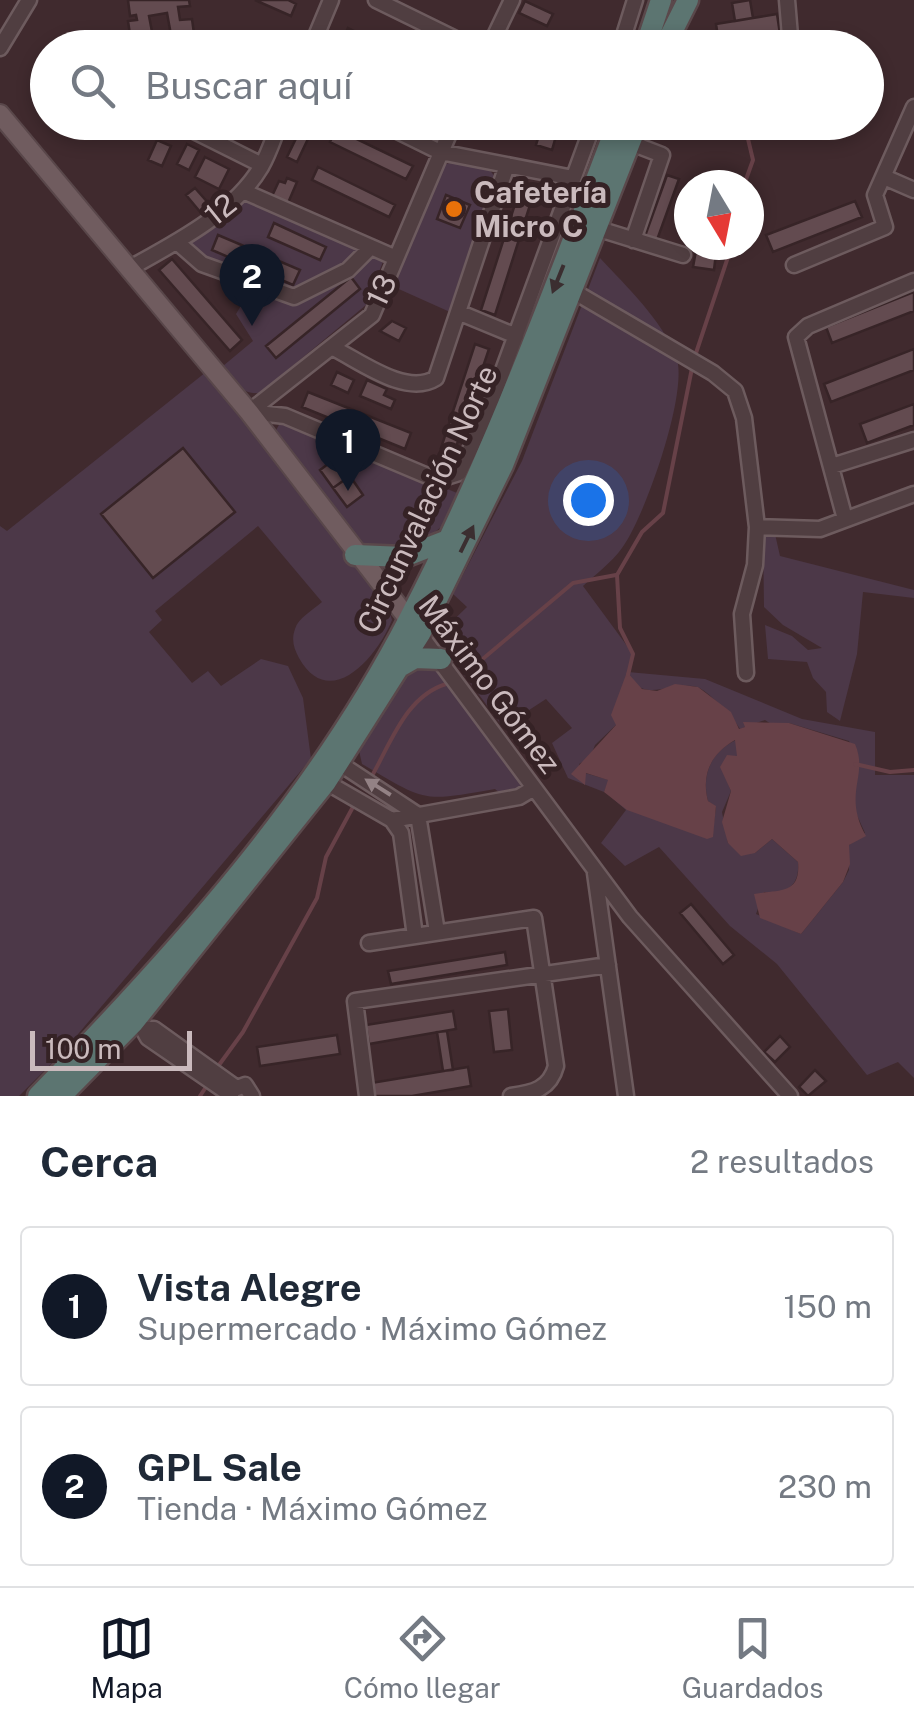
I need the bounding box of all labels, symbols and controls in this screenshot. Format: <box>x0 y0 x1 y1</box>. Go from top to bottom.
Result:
search box <box>30 30 884 140</box>
icon: search <box>65 58 120 113</box>
text: Buscar aquí <box>145 63 352 108</box>
north arrow <box>674 170 764 260</box>
place label: Cafetería Micro C <box>474 174 607 244</box>
street label: 12 <box>197 186 243 232</box>
marker: Cafetería Micro C <box>443 198 465 220</box>
pin: 2 <box>220 244 284 326</box>
one-way arrow <box>549 264 565 294</box>
street label: 13 <box>358 268 404 312</box>
street label: Circunvalación Norte <box>349 359 505 639</box>
pin: 1 <box>316 408 380 491</box>
your location <box>563 475 614 526</box>
one-way arrow <box>458 524 475 553</box>
street label: Máximo Gómez <box>411 588 569 780</box>
one-way arrow <box>364 779 392 797</box>
scale bar <box>30 1026 192 1070</box>
text: 100 m <box>45 1032 122 1065</box>
text: Cerca <box>40 1137 158 1186</box>
text: 2 resultados <box>690 1143 874 1180</box>
text: Vista Alegre <box>137 1265 362 1310</box>
text: 1 <box>68 1288 81 1325</box>
text: 150 m <box>783 1288 872 1325</box>
text: Supermercado · Máximo Gómez <box>137 1310 607 1347</box>
text: GPL Sale <box>137 1445 302 1490</box>
text: 2 <box>64 1468 85 1505</box>
text: 230 m <box>778 1468 872 1505</box>
text: Tienda · Máximo Gómez <box>137 1490 487 1527</box>
tab: Mapa <box>91 1611 163 1704</box>
tab: Cómo llegar <box>344 1611 501 1704</box>
tab: Guardados <box>682 1611 823 1704</box>

